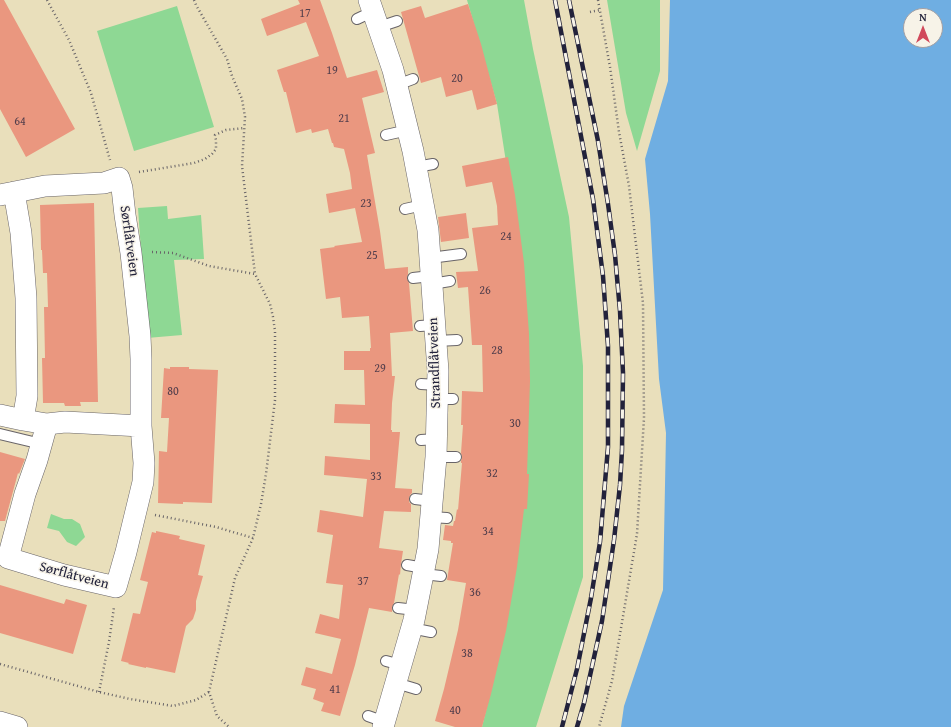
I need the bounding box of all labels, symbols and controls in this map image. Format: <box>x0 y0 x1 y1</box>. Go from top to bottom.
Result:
house number: 17 <box>299 7 311 21</box>
north arrow <box>903 8 943 48</box>
text: N <box>919 9 927 25</box>
house number: 19 <box>326 64 338 78</box>
house number: 20 <box>451 72 463 86</box>
house number: 21 <box>338 112 350 126</box>
house number: 64 <box>14 115 26 129</box>
house number: 23 <box>360 197 372 211</box>
street label: Sørflåtveien <box>116 205 142 277</box>
house number: 24 <box>500 230 512 244</box>
house number: 25 <box>366 249 378 263</box>
house number: 26 <box>479 284 491 298</box>
street label: Strandflåtveien <box>425 317 445 409</box>
house number: 28 <box>491 344 503 358</box>
house number: 29 <box>374 362 386 376</box>
house number: 80 <box>167 385 179 399</box>
house number: 30 <box>509 417 521 431</box>
house number: 32 <box>486 467 498 481</box>
house number: 33 <box>370 470 382 484</box>
house number: 34 <box>482 525 494 539</box>
street label: Sørflåtveien <box>37 559 111 593</box>
house number: 37 <box>357 575 369 589</box>
house number: 36 <box>469 586 481 600</box>
house number: 38 <box>461 647 473 661</box>
house number: 41 <box>329 683 341 697</box>
house number: 40 <box>449 704 461 718</box>

